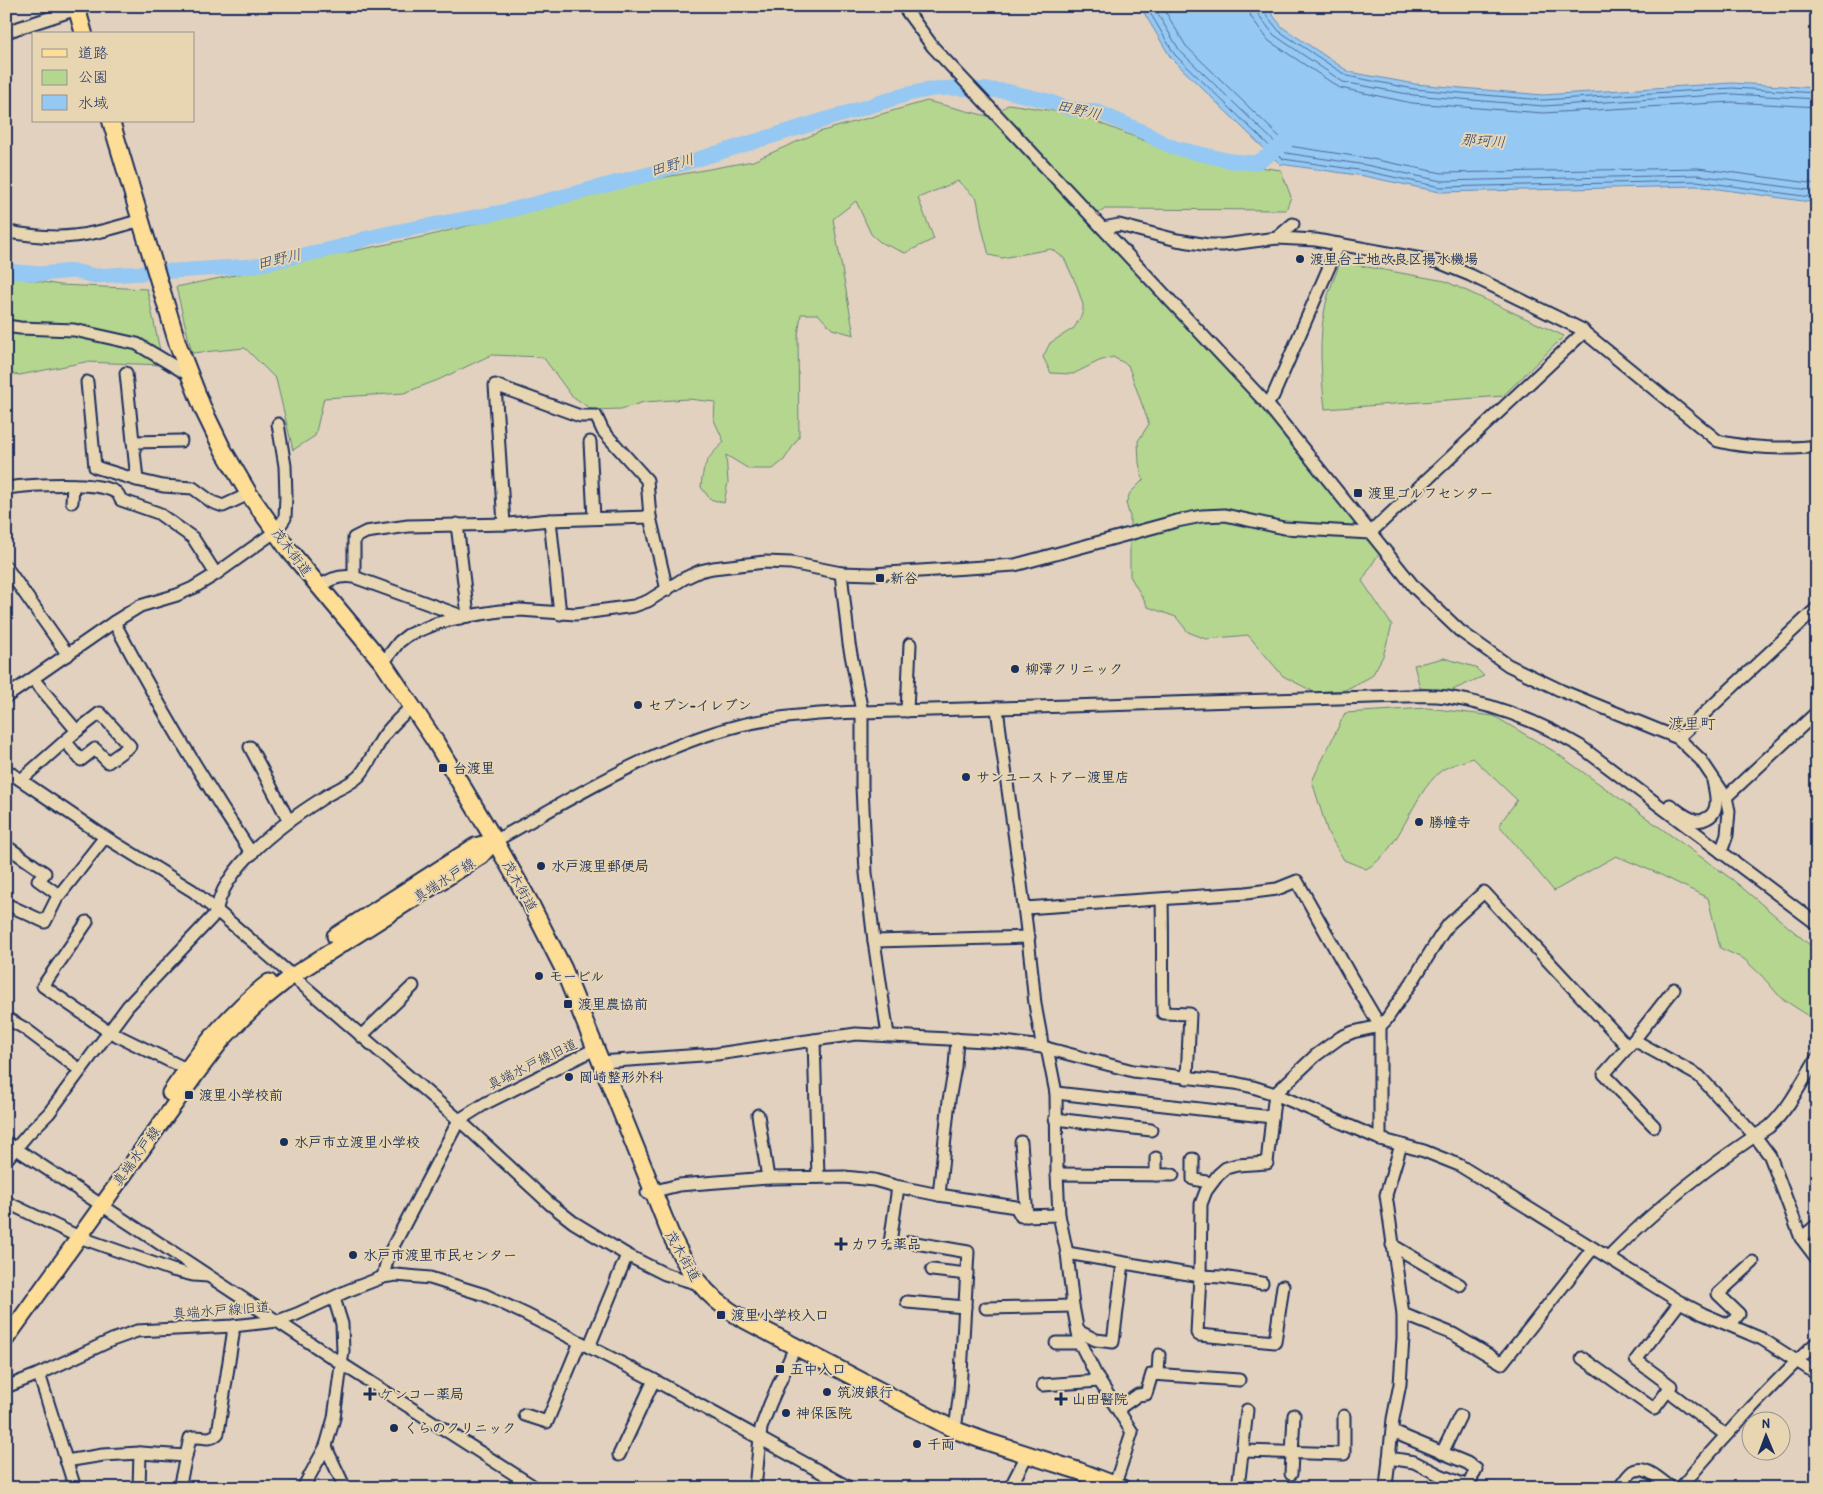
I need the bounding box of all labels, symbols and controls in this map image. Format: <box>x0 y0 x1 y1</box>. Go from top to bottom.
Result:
legend <box>32 32 195 122</box>
text: 道路 <box>78 42 108 63</box>
text: 公園 <box>78 66 108 87</box>
text: 水域 <box>78 92 108 113</box>
water label: 田野川 <box>1055 94 1103 125</box>
water label: 那珂川 <box>1460 129 1506 152</box>
water label: 田野川 <box>647 148 696 181</box>
water label: 田野川 <box>255 243 303 274</box>
place label: 渡里台土地改良区揚水機場 <box>1310 249 1478 268</box>
marker: 渡里台土地改良区揚水機場 <box>1294 253 1306 265</box>
place label: 渡里ゴルフセンター <box>1368 483 1493 502</box>
marker: 渡里ゴルフセンター <box>1352 487 1364 499</box>
street label: 茂木街道 <box>268 524 317 580</box>
place label: 新谷 <box>890 568 918 587</box>
marker: 新谷 <box>874 572 886 584</box>
place label: 柳澤クリニック <box>1025 659 1123 678</box>
marker: 柳澤クリニック <box>1009 663 1021 675</box>
place label: セブン-イレブン <box>648 695 752 714</box>
marker: セブン-イレブン <box>632 699 644 711</box>
district label: 渡里町 <box>1668 712 1716 734</box>
place label: 台渡里 <box>453 758 495 777</box>
marker: 台渡里 <box>437 762 449 774</box>
place label: サンユーストアー渡里店 <box>976 767 1129 786</box>
marker: サンユーストアー渡里店 <box>960 771 972 783</box>
place label: 勝幢寺 <box>1429 812 1471 831</box>
marker: 勝幢寺 <box>1413 816 1425 828</box>
street label: 真端水戸線 <box>409 853 478 906</box>
place label: 水戸渡里郵便局 <box>551 856 649 875</box>
street label: 茂木街道 <box>499 857 542 915</box>
marker: 水戸渡里郵便局 <box>535 860 547 872</box>
place label: モービル <box>549 966 604 985</box>
marker: モービル <box>533 970 545 982</box>
place label: 渡里農協前 <box>578 994 648 1013</box>
marker: 渡里農協前 <box>562 998 574 1010</box>
street label: 真端水戸線旧道 <box>484 1034 580 1094</box>
place label: 岡崎整形外科 <box>579 1067 664 1086</box>
marker: 岡崎整形外科 <box>563 1071 575 1083</box>
place label: 渡里小学校前 <box>199 1085 283 1104</box>
marker: 渡里小学校前 <box>183 1089 195 1101</box>
street label: 真端水戸線 <box>107 1122 164 1190</box>
place label: 水戸市立渡里小学校 <box>294 1132 420 1151</box>
marker: 水戸市立渡里小学校 <box>278 1136 290 1148</box>
street label: 茂木街道 <box>661 1227 706 1285</box>
place label: カワチ薬品 <box>851 1234 921 1253</box>
marker: カワチ薬品 <box>835 1238 847 1250</box>
place label: 水戸市渡里市民センター <box>363 1245 517 1264</box>
marker: 水戸市渡里市民センター <box>347 1249 359 1261</box>
street label: 真端水戸線旧道 <box>171 1297 271 1322</box>
place label: 渡里小学校入口 <box>731 1305 829 1324</box>
marker: 渡里小学校入口 <box>715 1309 727 1321</box>
place label: 五中入口 <box>790 1359 846 1378</box>
marker: 五中入口 <box>774 1363 786 1375</box>
place label: 筑波銀行 <box>837 1382 893 1401</box>
place label: ケンコー薬局 <box>380 1384 464 1403</box>
marker: 筑波銀行 <box>821 1386 833 1398</box>
marker: ケンコー薬局 <box>364 1388 376 1400</box>
place label: 山田醫院 <box>1072 1389 1128 1408</box>
marker: 山田醫院 <box>1054 1392 1068 1406</box>
place label: 神保医院 <box>796 1403 852 1422</box>
marker: 神保医院 <box>780 1407 792 1419</box>
north arrow <box>1740 1412 1790 1462</box>
text: N <box>1762 1413 1770 1432</box>
place label: くらのクリニック <box>404 1418 516 1437</box>
marker: くらのクリニック <box>388 1422 400 1434</box>
place label: 千両 <box>927 1434 955 1453</box>
marker: 千両 <box>911 1438 923 1450</box>

